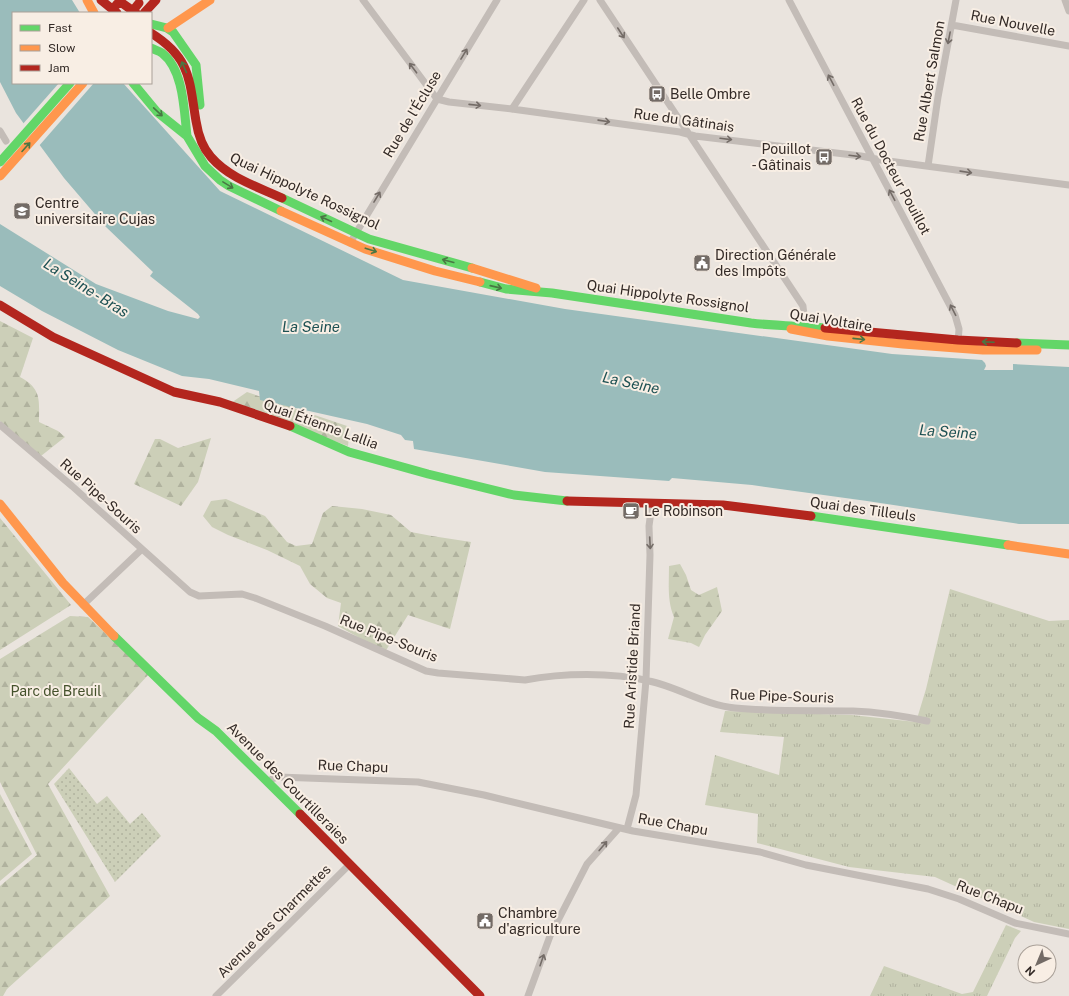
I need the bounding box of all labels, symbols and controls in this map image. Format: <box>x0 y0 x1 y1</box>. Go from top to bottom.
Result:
street label: Rue Nouvelle <box>969 7 1057 39</box>
legend <box>12 12 152 84</box>
street label: Rue Albert Salmon <box>910 19 948 143</box>
text: Fast <box>48 21 73 35</box>
one-way arrow <box>617 27 625 38</box>
one-way arrow <box>945 32 953 45</box>
text: Slow <box>48 41 76 55</box>
one-way arrow <box>460 48 469 59</box>
text: Jam <box>48 61 70 75</box>
one-way arrow <box>180 62 188 74</box>
one-way arrow <box>409 62 417 73</box>
street label: Rue de l'Écluse <box>379 67 444 160</box>
one-way arrow <box>827 74 835 86</box>
bus stop icon: Belle Ombre <box>647 84 667 104</box>
place label: Belle Ombre <box>670 86 751 102</box>
street label: Rue du Docteur Pouillot <box>848 95 934 237</box>
one-way arrow <box>468 101 481 109</box>
street label: Rue du Gâtinais <box>633 105 735 135</box>
one-way arrow <box>153 107 163 117</box>
one-way arrow <box>597 117 610 125</box>
one-way arrow <box>719 136 732 143</box>
place label: Pouillot - Gâtinais <box>752 141 811 173</box>
one-way arrow <box>21 142 31 152</box>
bus stop icon: Pouillot - Gâtinais <box>814 147 834 167</box>
street label: Quai Hippolyte Rossignol <box>227 149 383 233</box>
one-way arrow <box>848 152 861 160</box>
one-way arrow <box>959 168 972 176</box>
one-way arrow <box>222 181 234 189</box>
one-way arrow <box>887 189 895 201</box>
one-way arrow <box>374 191 382 203</box>
place label: Centre universitaire Cujas <box>35 195 155 227</box>
school or university icon: Centre universitaire Cujas <box>12 201 32 221</box>
one-way arrow <box>320 215 332 222</box>
one-way arrow <box>365 247 377 255</box>
place label: Direction Générale des Impôts <box>715 247 836 279</box>
public building icon: Direction Générale des Impôts <box>692 253 712 273</box>
water label: La Seine - Bras <box>41 255 132 320</box>
one-way arrow <box>442 257 455 264</box>
street label: Quai Hippolyte Rossignol <box>586 277 750 315</box>
one-way arrow <box>489 283 502 291</box>
one-way arrow <box>948 304 956 316</box>
street label: Quai Voltaire <box>789 306 873 334</box>
water label: La Seine <box>282 318 340 335</box>
one-way arrow <box>852 336 865 343</box>
one-way arrow <box>982 338 995 345</box>
water label: La Seine <box>601 368 661 397</box>
street label: Quai Étienne Lallia <box>262 395 381 452</box>
water label: La Seine <box>918 421 978 442</box>
street label: Rue Pipe-Souris <box>57 455 145 537</box>
street label: Quai des Tilleuls <box>809 494 917 524</box>
cafe icon: Le Robinson <box>621 501 641 521</box>
place label: Le Robinson <box>644 503 723 519</box>
one-way arrow <box>646 536 654 549</box>
street label: Rue Aristide Briand <box>621 603 643 729</box>
street label: Rue Pipe-Souris <box>338 611 440 665</box>
park label: Parc de Breuil <box>11 683 101 699</box>
street label: Rue Pipe-Souris <box>730 686 834 706</box>
street label: Avenue des Courtilleraies <box>224 719 352 847</box>
street label: Rue Chapu <box>317 757 389 775</box>
street label: Rue Chapu <box>637 810 709 838</box>
one-way arrow <box>598 840 607 851</box>
street label: Avenue des Charmettes <box>214 861 334 981</box>
street label: Rue Chapu <box>954 877 1026 917</box>
place label: Chambre d'agriculture <box>498 905 581 937</box>
public building icon: Chambre d'agriculture <box>475 911 495 931</box>
north arrow <box>1017 944 1057 984</box>
one-way arrow <box>539 953 546 966</box>
text: N <box>1023 964 1037 978</box>

